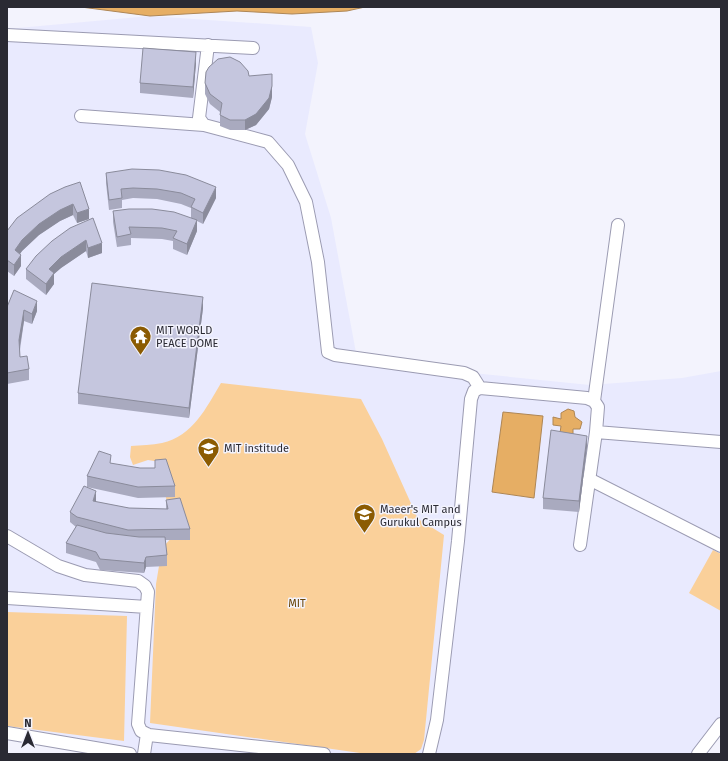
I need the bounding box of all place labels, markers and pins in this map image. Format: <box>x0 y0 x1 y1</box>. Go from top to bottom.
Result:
temple icon: MIT WORLD PEACE DOME <box>128 323 154 356</box>
place label: MIT WORLD PEACE DOME <box>156 324 219 350</box>
school or university icon: MIT institude <box>196 435 222 468</box>
place label: MIT institude <box>224 442 289 455</box>
school or university icon: Maeer's MIT and Gurukul Campus <box>351 502 377 535</box>
place label: Maeer's MIT and Gurukul Campus <box>380 503 462 529</box>

